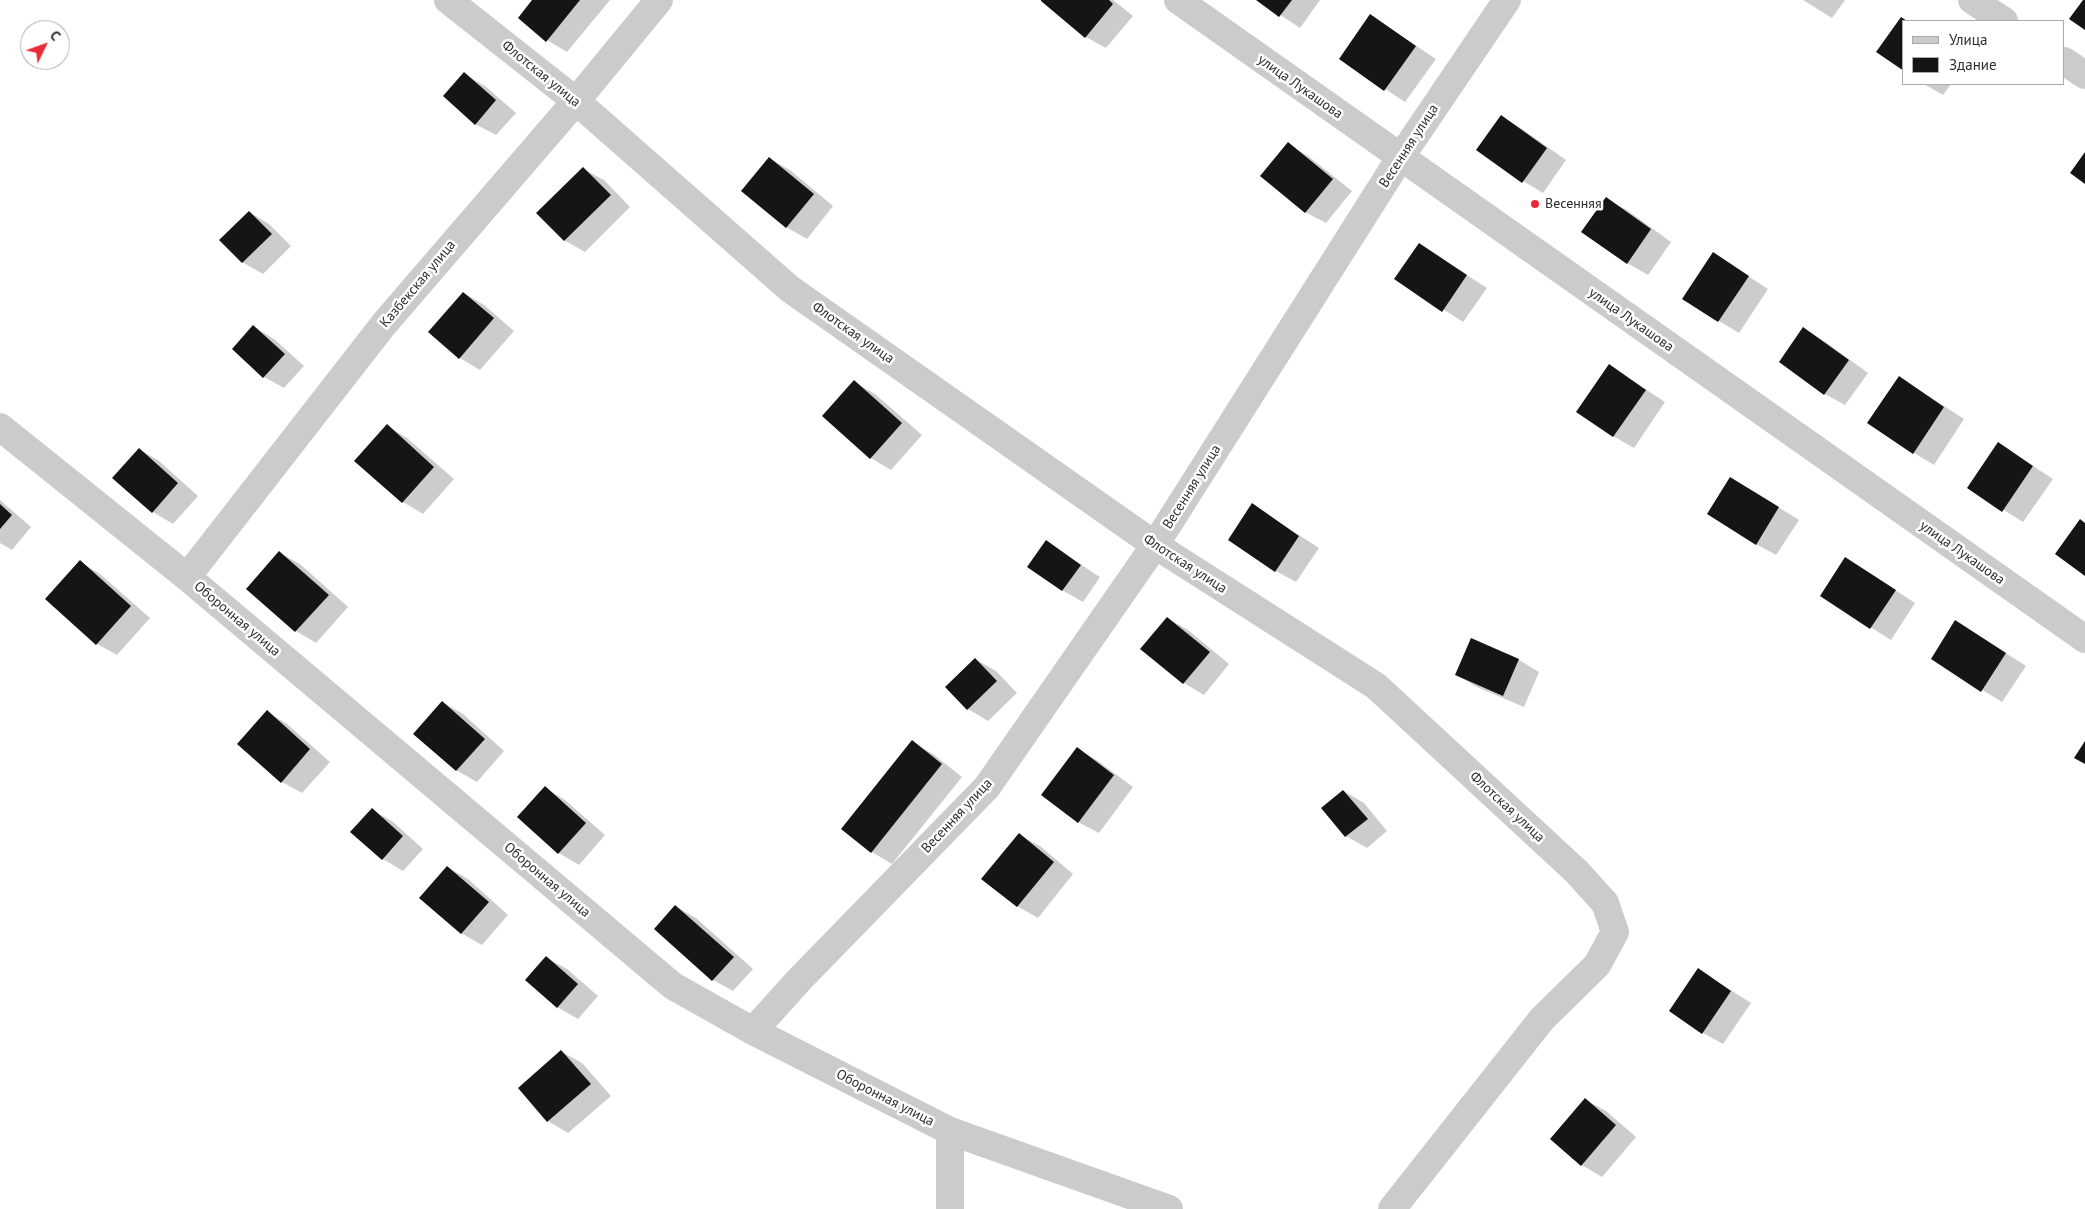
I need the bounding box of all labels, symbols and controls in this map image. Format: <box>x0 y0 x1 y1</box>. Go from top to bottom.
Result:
north arrow <box>20 20 70 70</box>
legend <box>1902 20 2065 85</box>
text: С <box>46 27 65 45</box>
text: Улица <box>1949 30 1987 49</box>
street label: Флотская улица <box>498 37 584 111</box>
street label: улица Лукашова <box>1254 51 1346 123</box>
text: Здание <box>1949 55 1997 74</box>
street label: Весенняя улица <box>1376 101 1442 191</box>
place label: Весенняя <box>1545 196 1602 212</box>
marker: Весенняя <box>1529 198 1541 210</box>
street label: Казбекская улица <box>377 237 459 331</box>
street label: улица Лукашова <box>1585 284 1677 356</box>
street label: Флотская улица <box>809 299 897 367</box>
street label: Весенняя улица <box>1159 442 1225 532</box>
street label: улица Лукашова <box>1916 517 2008 589</box>
street label: Флотская улица <box>1140 531 1230 597</box>
street label: Оборонная улица <box>190 578 284 660</box>
street label: Флотская улица <box>1466 768 1548 846</box>
street label: Весенняя улица <box>918 775 996 857</box>
street label: Оборонная улица <box>500 839 594 921</box>
street label: Оборонная улица <box>833 1066 937 1130</box>

